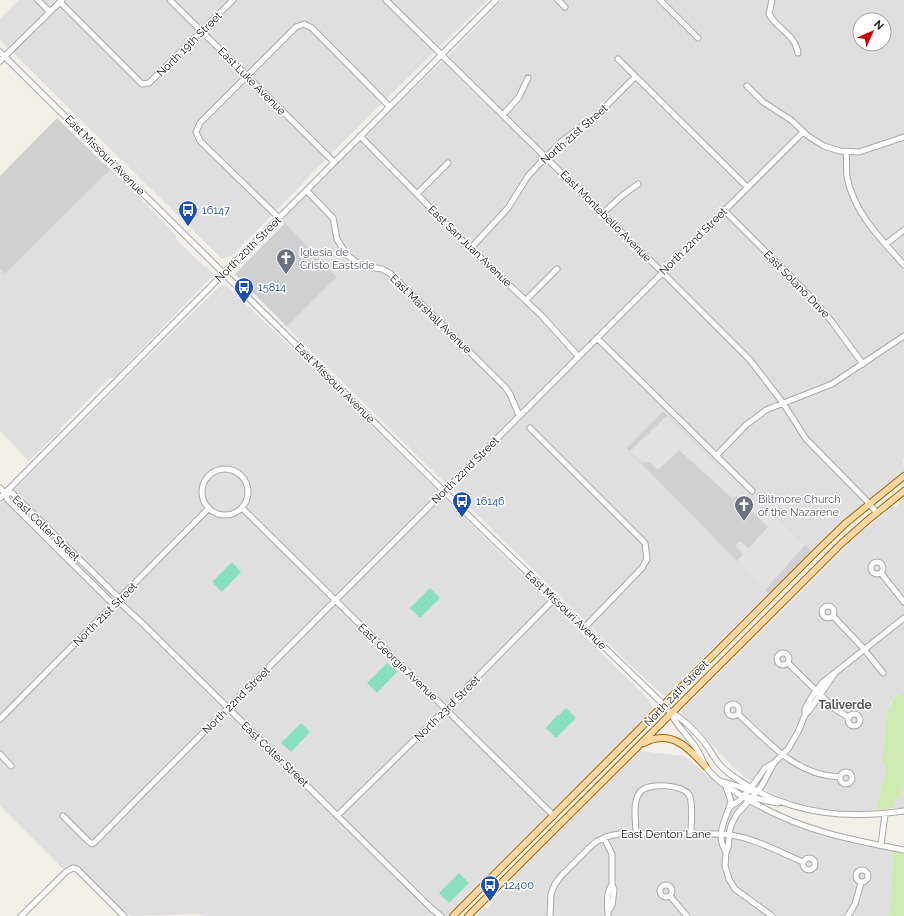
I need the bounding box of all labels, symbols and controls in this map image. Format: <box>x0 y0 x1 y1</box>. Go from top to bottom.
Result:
street label: North 19th Street <box>154 9 225 79</box>
north arrow <box>852 12 892 52</box>
text: N <box>871 18 886 33</box>
street label: East Luke Avenue <box>215 45 289 118</box>
street label: North 21st Street <box>538 102 611 167</box>
street label: East Missouri Avenue <box>62 113 148 198</box>
street label: East Montebello Avenue <box>557 168 654 265</box>
bus stop icon: 16147 <box>177 199 199 227</box>
street label: East San Juan Avenue <box>425 203 515 290</box>
place label: 16147 <box>202 204 230 217</box>
street label: North 22nd Street <box>657 205 730 278</box>
street label: North 20th Street <box>213 214 284 285</box>
place label: Iglesia de Cristo Eastside <box>300 246 375 272</box>
church icon: Iglesia de Cristo Eastside <box>275 247 297 275</box>
street label: East Solano Drive <box>761 248 832 321</box>
street label: East Marshall Avenue <box>387 272 475 357</box>
bus stop icon: 15814 <box>233 276 255 304</box>
place label: 15814 <box>258 281 286 294</box>
street label: East Missouri Avenue <box>292 341 378 426</box>
street label: North 22nd Street <box>429 434 502 507</box>
bus stop icon: 16146 <box>451 490 473 518</box>
street label: East Colter Street <box>9 493 82 564</box>
place label: Biltmore Church of the Nazarene <box>758 493 841 519</box>
church icon: Biltmore Church of the Nazarene <box>733 494 755 522</box>
place label: 16146 <box>476 495 505 508</box>
street label: East Missouri Avenue <box>522 568 609 653</box>
street label: North 21st Street <box>71 580 140 649</box>
street label: East Georgia Avenue <box>355 621 440 704</box>
street label: North 24th Street <box>642 657 711 729</box>
street label: North 22nd Street <box>200 664 273 737</box>
street label: North 23rd Street <box>412 673 483 744</box>
district label: Taliverde <box>818 698 872 712</box>
street label: East Colter Street <box>238 719 311 790</box>
street label: East Denton Lane <box>621 828 711 841</box>
bus stop icon: 12400 <box>479 874 501 902</box>
place label: 12400 <box>504 879 534 892</box>

